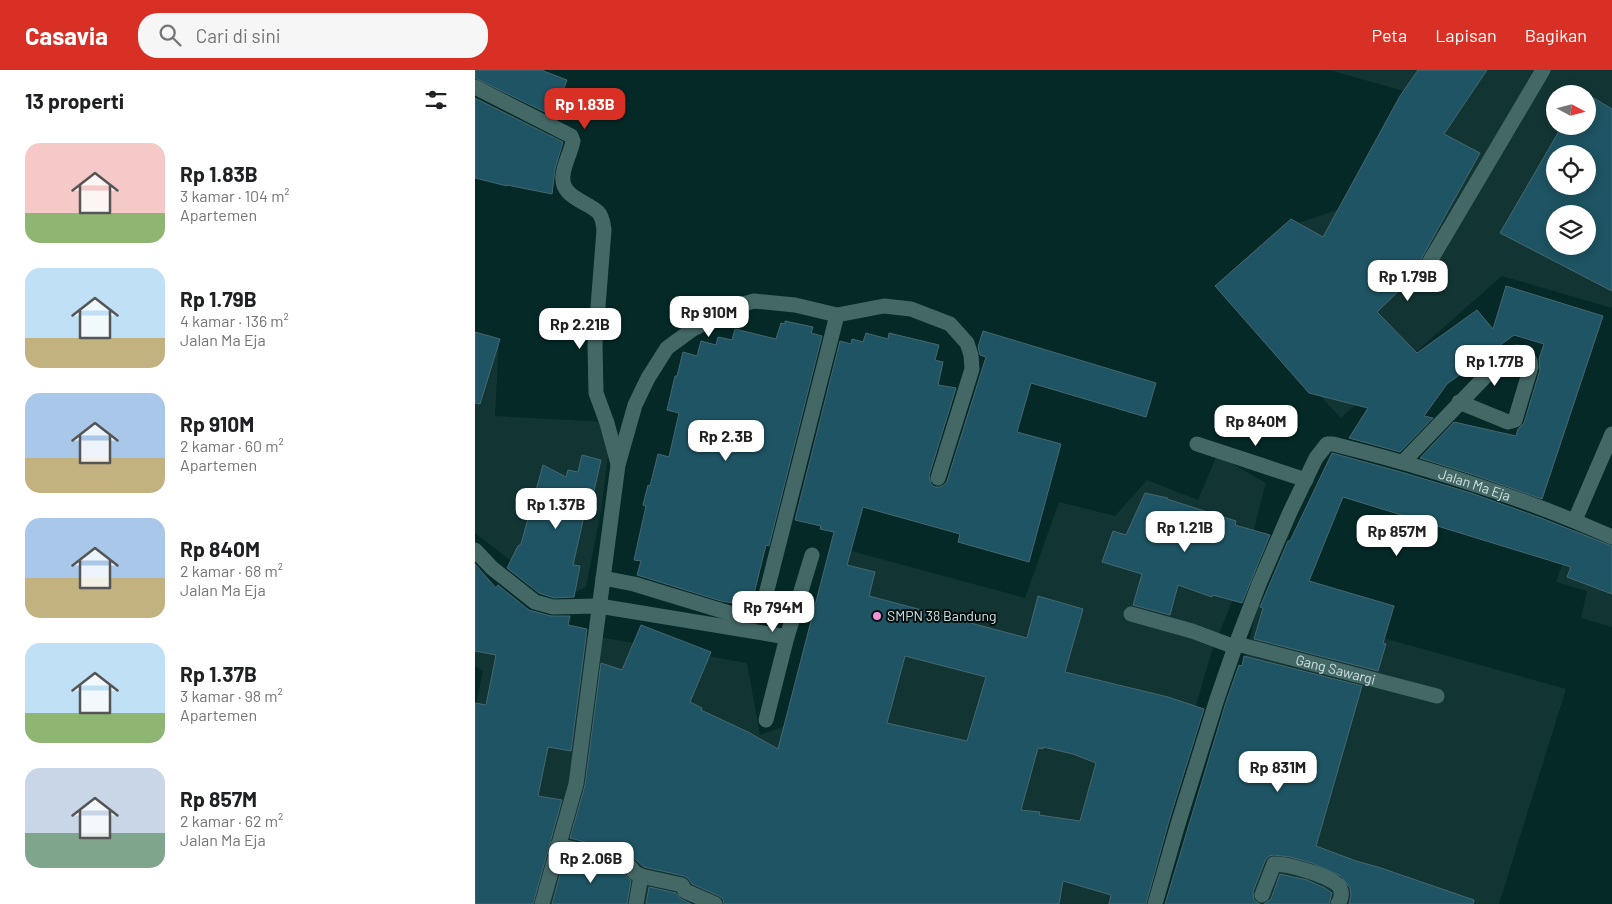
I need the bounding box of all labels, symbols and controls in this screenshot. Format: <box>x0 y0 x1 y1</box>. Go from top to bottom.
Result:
search box <box>138 13 488 58</box>
text: Casavia <box>25 21 108 50</box>
icon: search <box>156 21 184 49</box>
text: Cari di sini <box>196 24 281 47</box>
text: Peta <box>1372 24 1407 46</box>
text: Lapisan <box>1435 24 1497 46</box>
text: Bagikan <box>1525 24 1587 46</box>
north arrow <box>1546 85 1596 135</box>
map controls <box>1546 85 1596 255</box>
icon: filters <box>422 86 450 114</box>
text: 13 properti <box>25 88 124 113</box>
pin: Rp 1.83B <box>533 88 637 130</box>
text: Rp 1.83B <box>555 94 615 113</box>
button: locate <box>1546 145 1596 195</box>
text: Rp 1.83B <box>180 161 258 186</box>
icon: home <box>65 163 125 223</box>
text: 3 kamar · 104 m² <box>180 186 290 205</box>
text: Apartemen <box>180 205 257 224</box>
button: layers <box>1546 205 1596 255</box>
pin: Rp 1.79B <box>1356 260 1460 302</box>
text: Rp 1.79B <box>1379 266 1437 285</box>
text: Rp 1.79B <box>180 286 257 311</box>
icon: home <box>65 288 125 348</box>
pin: Rp 910M <box>663 296 755 338</box>
text: Rp 910M <box>681 302 737 321</box>
pin: Rp 2.21B <box>528 308 632 350</box>
text: 4 kamar · 136 m² <box>180 311 289 330</box>
text: Rp 2.21B <box>550 314 610 333</box>
text: Jalan Ma Eja <box>180 330 266 349</box>
pin: Rp 1.77B <box>1443 344 1547 387</box>
text: Rp 1.77B <box>1466 351 1524 370</box>
pin: Rp 840M <box>1210 404 1302 447</box>
text: Rp 910M <box>180 411 254 436</box>
text: Rp 840M <box>1225 411 1287 430</box>
icon: home <box>65 413 125 473</box>
pin: Rp 2.3B <box>680 420 772 462</box>
text: Rp 2.3B <box>699 426 753 445</box>
text: 2 kamar · 60 m² <box>180 436 284 455</box>
text: Apartemen <box>180 455 257 474</box>
street label: Jalan Ma Eja <box>1436 465 1513 504</box>
pin: Rp 1.37B <box>504 488 608 530</box>
text: Rp 1.37B <box>527 494 585 513</box>
pin: Rp 1.21B <box>1133 510 1237 553</box>
pin: Rp 857M <box>1351 514 1443 557</box>
text: Rp 1.21B <box>1157 517 1213 536</box>
text: Rp 857M <box>1368 521 1426 540</box>
text: Rp 840M <box>180 536 260 561</box>
icon: home <box>65 538 125 598</box>
text: 2 kamar · 68 m² <box>180 561 283 580</box>
text: Jalan Ma Eja <box>180 580 266 599</box>
pin: Rp 794M <box>727 590 819 633</box>
text: Rp 794M <box>743 597 803 616</box>
place label: SMPN 38 Bandung <box>887 607 997 624</box>
marker: SMPN 38 Bandung <box>871 610 883 622</box>
street label: Gang Sawargi <box>1294 651 1378 688</box>
text: Rp 1.37B <box>180 661 257 686</box>
icon: home <box>65 663 125 723</box>
text: 3 kamar · 98 m² <box>180 686 283 705</box>
text: Apartemen <box>180 705 257 724</box>
pin: Rp 831M <box>1232 750 1324 793</box>
text: Rp 831M <box>1250 757 1306 776</box>
text: Rp 857M <box>180 786 257 811</box>
icon: home <box>65 788 125 848</box>
text: 2 kamar · 62 m² <box>180 811 283 830</box>
text: Jalan Ma Eja <box>180 830 266 849</box>
pin: Rp 2.06B <box>539 842 643 884</box>
text: Rp 2.06B <box>560 848 622 867</box>

